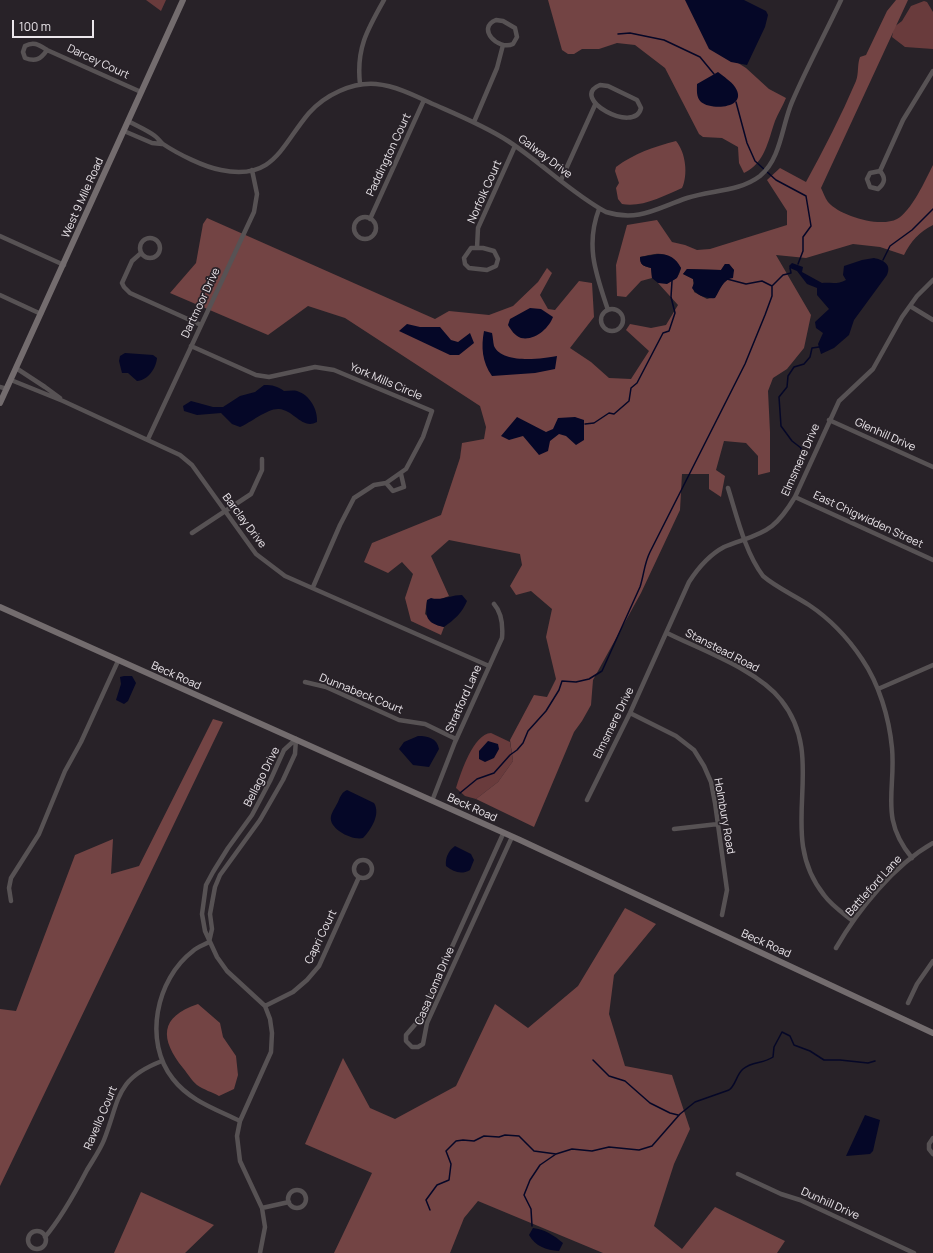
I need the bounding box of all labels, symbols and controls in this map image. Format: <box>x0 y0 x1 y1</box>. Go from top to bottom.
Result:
scale bar <box>14 12 96 38</box>
text: 100 m <box>19 18 51 35</box>
street label: Darcey Court <box>65 42 131 82</box>
street label: Paddington Court <box>364 111 414 199</box>
street label: Galway Drive <box>515 132 575 182</box>
street label: West 9 Mile Road <box>59 156 107 240</box>
street label: Norfolk Court <box>465 158 505 226</box>
street label: Dartmoor Drive <box>179 266 223 340</box>
street label: York Mills Circle <box>348 361 424 403</box>
street label: Glenhill Drive <box>852 416 918 454</box>
street label: Elmsmere Drive <box>779 422 823 498</box>
street label: East Chigwidden Street <box>811 489 925 551</box>
street label: Barclay Drive <box>219 491 269 551</box>
street label: Stanstead Road <box>683 627 761 675</box>
street label: Beck Road <box>149 659 203 693</box>
street label: Stratford Lane <box>443 663 485 735</box>
street label: Dunnabeck Court <box>317 671 405 717</box>
street label: Elmsmere Drive <box>591 685 637 761</box>
street label: Bellago Drive <box>241 745 283 809</box>
street label: Holmbury Road <box>711 777 737 855</box>
street label: Beck Road <box>445 791 499 825</box>
street label: Battleford Lane <box>843 853 905 919</box>
street label: Capri Court <box>302 908 340 966</box>
street label: Beck Road <box>739 927 793 961</box>
street label: Casa Loma Drive <box>413 945 457 1027</box>
street label: Ravello Court <box>82 1084 120 1152</box>
street label: Dunhill Drive <box>799 1185 861 1223</box>

